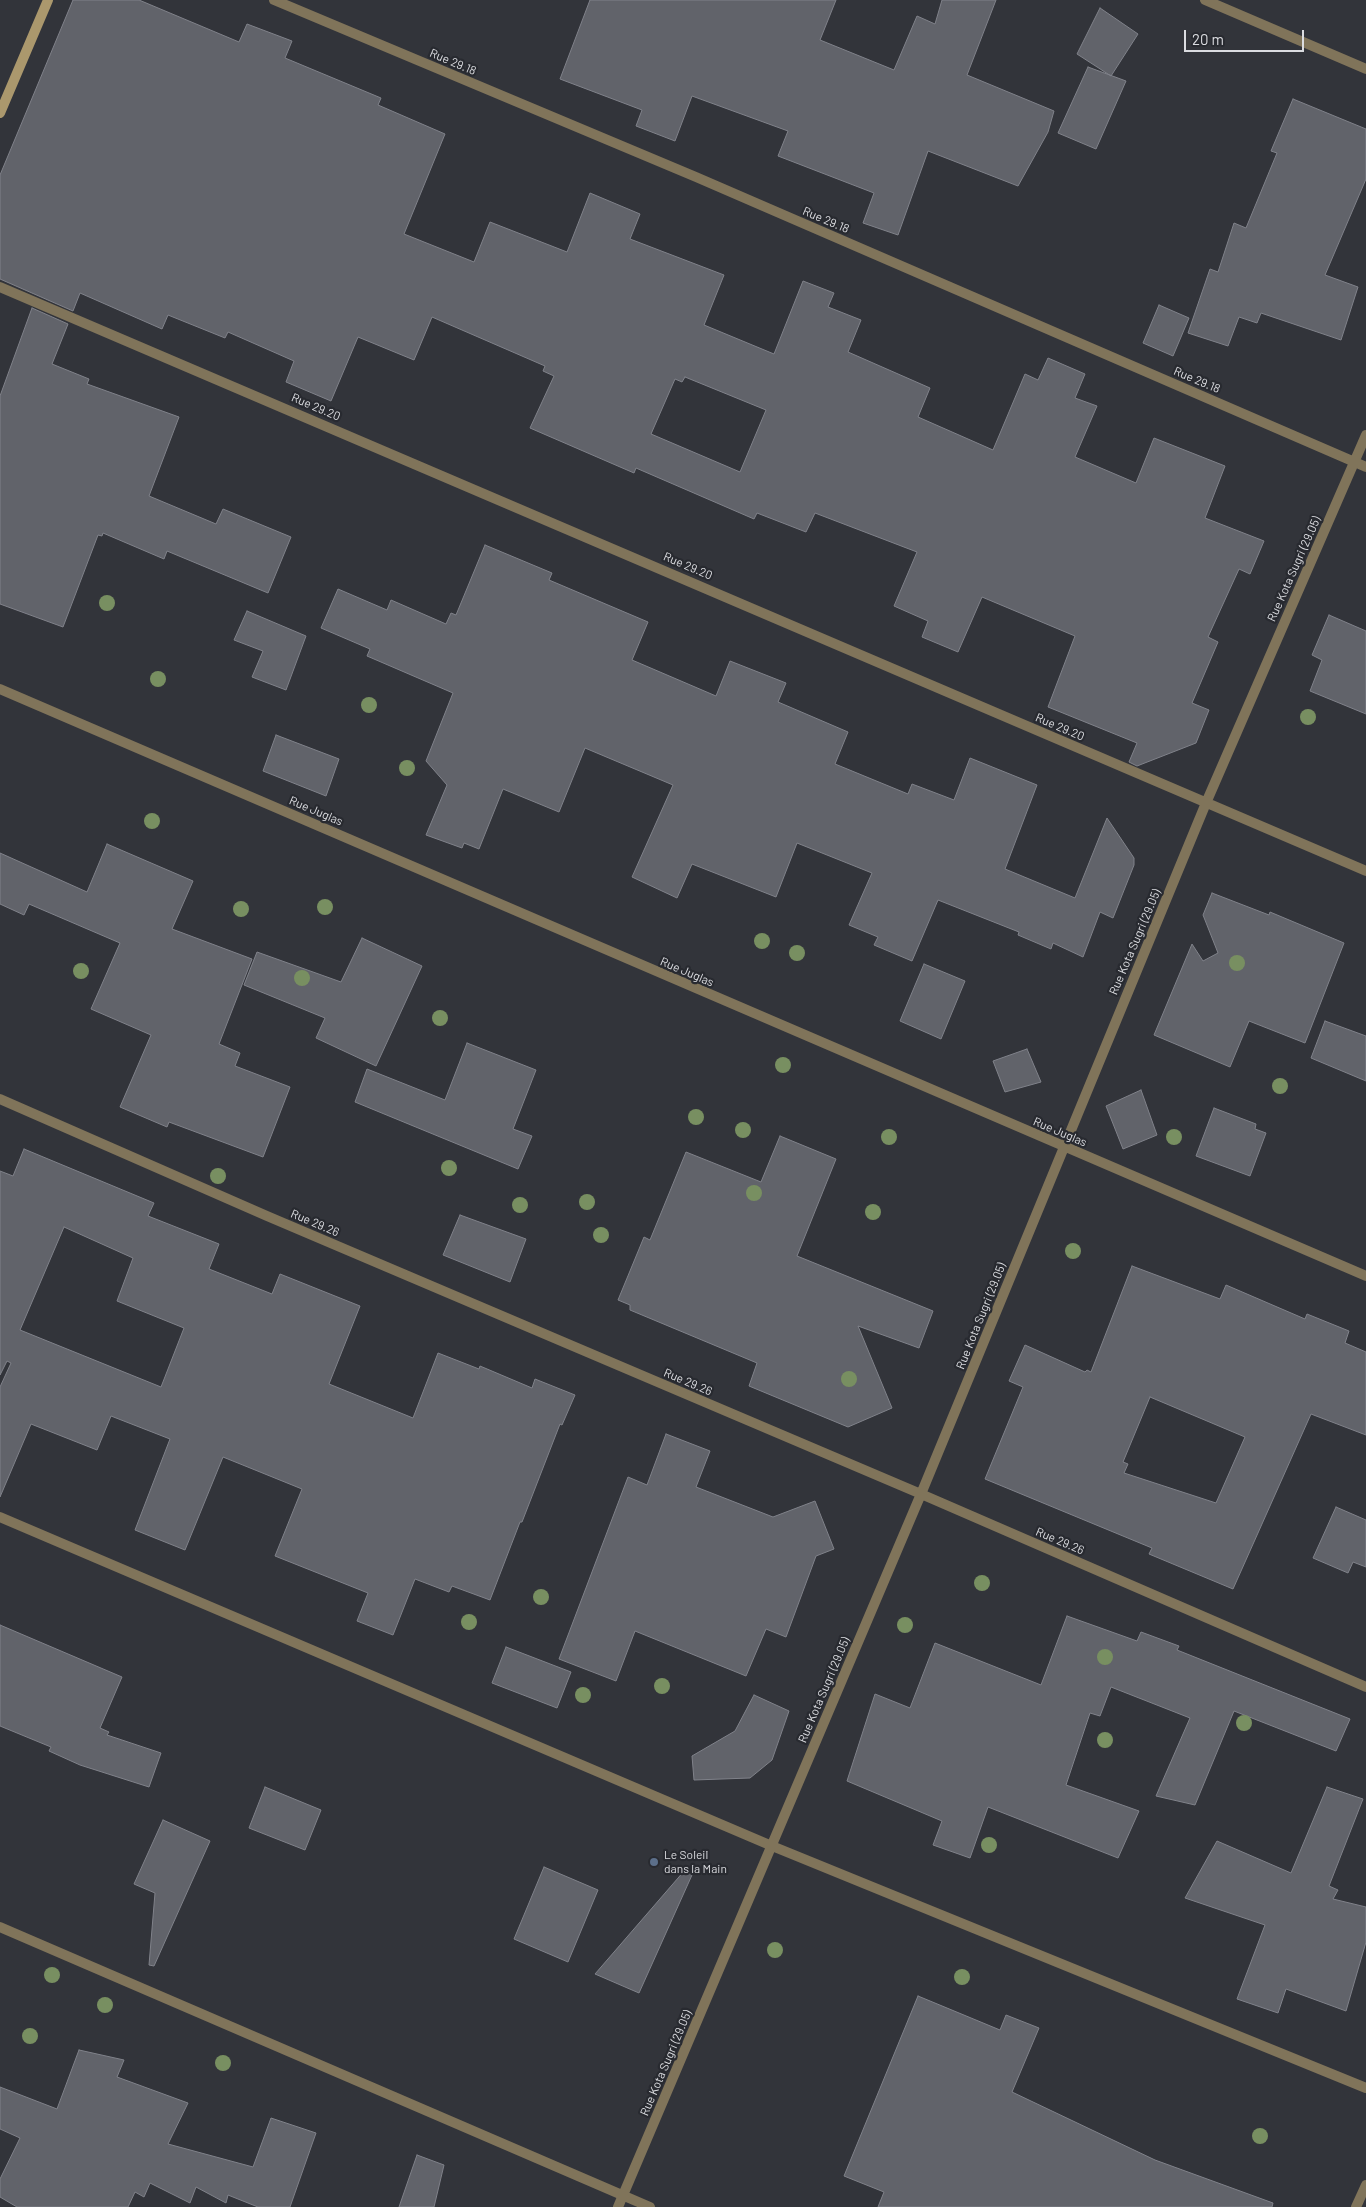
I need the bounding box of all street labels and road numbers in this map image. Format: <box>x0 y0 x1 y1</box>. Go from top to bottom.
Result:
street label: Rue 29.18 <box>428 46 478 78</box>
street label: Rue 29.18 <box>801 204 851 236</box>
street label: Rue 29.18 <box>1172 364 1222 396</box>
street label: Rue 29.20 <box>289 390 343 424</box>
street label: Rue Kota Sugri (29.05) <box>1264 514 1324 624</box>
street label: Rue 29.20 <box>661 549 715 583</box>
street label: Rue 29.20 <box>1033 710 1087 744</box>
street label: Rue Juglas <box>287 793 345 829</box>
street label: Rue Kota Sugri (29.05) <box>1106 887 1164 997</box>
street label: Rue Juglas <box>658 954 716 990</box>
street label: Rue Juglas <box>1031 1114 1089 1150</box>
street label: Rue 29.26 <box>289 1206 341 1240</box>
street label: Rue Kota Sugri (29.05) <box>953 1261 1009 1371</box>
street label: Rue 29.26 <box>662 1365 714 1399</box>
street label: Rue 29.26 <box>1034 1524 1086 1558</box>
street label: Rue Kota Sugri (29.05) <box>795 1635 853 1745</box>
street label: Rue Kota Sugri (29.05) <box>637 2008 695 2118</box>

